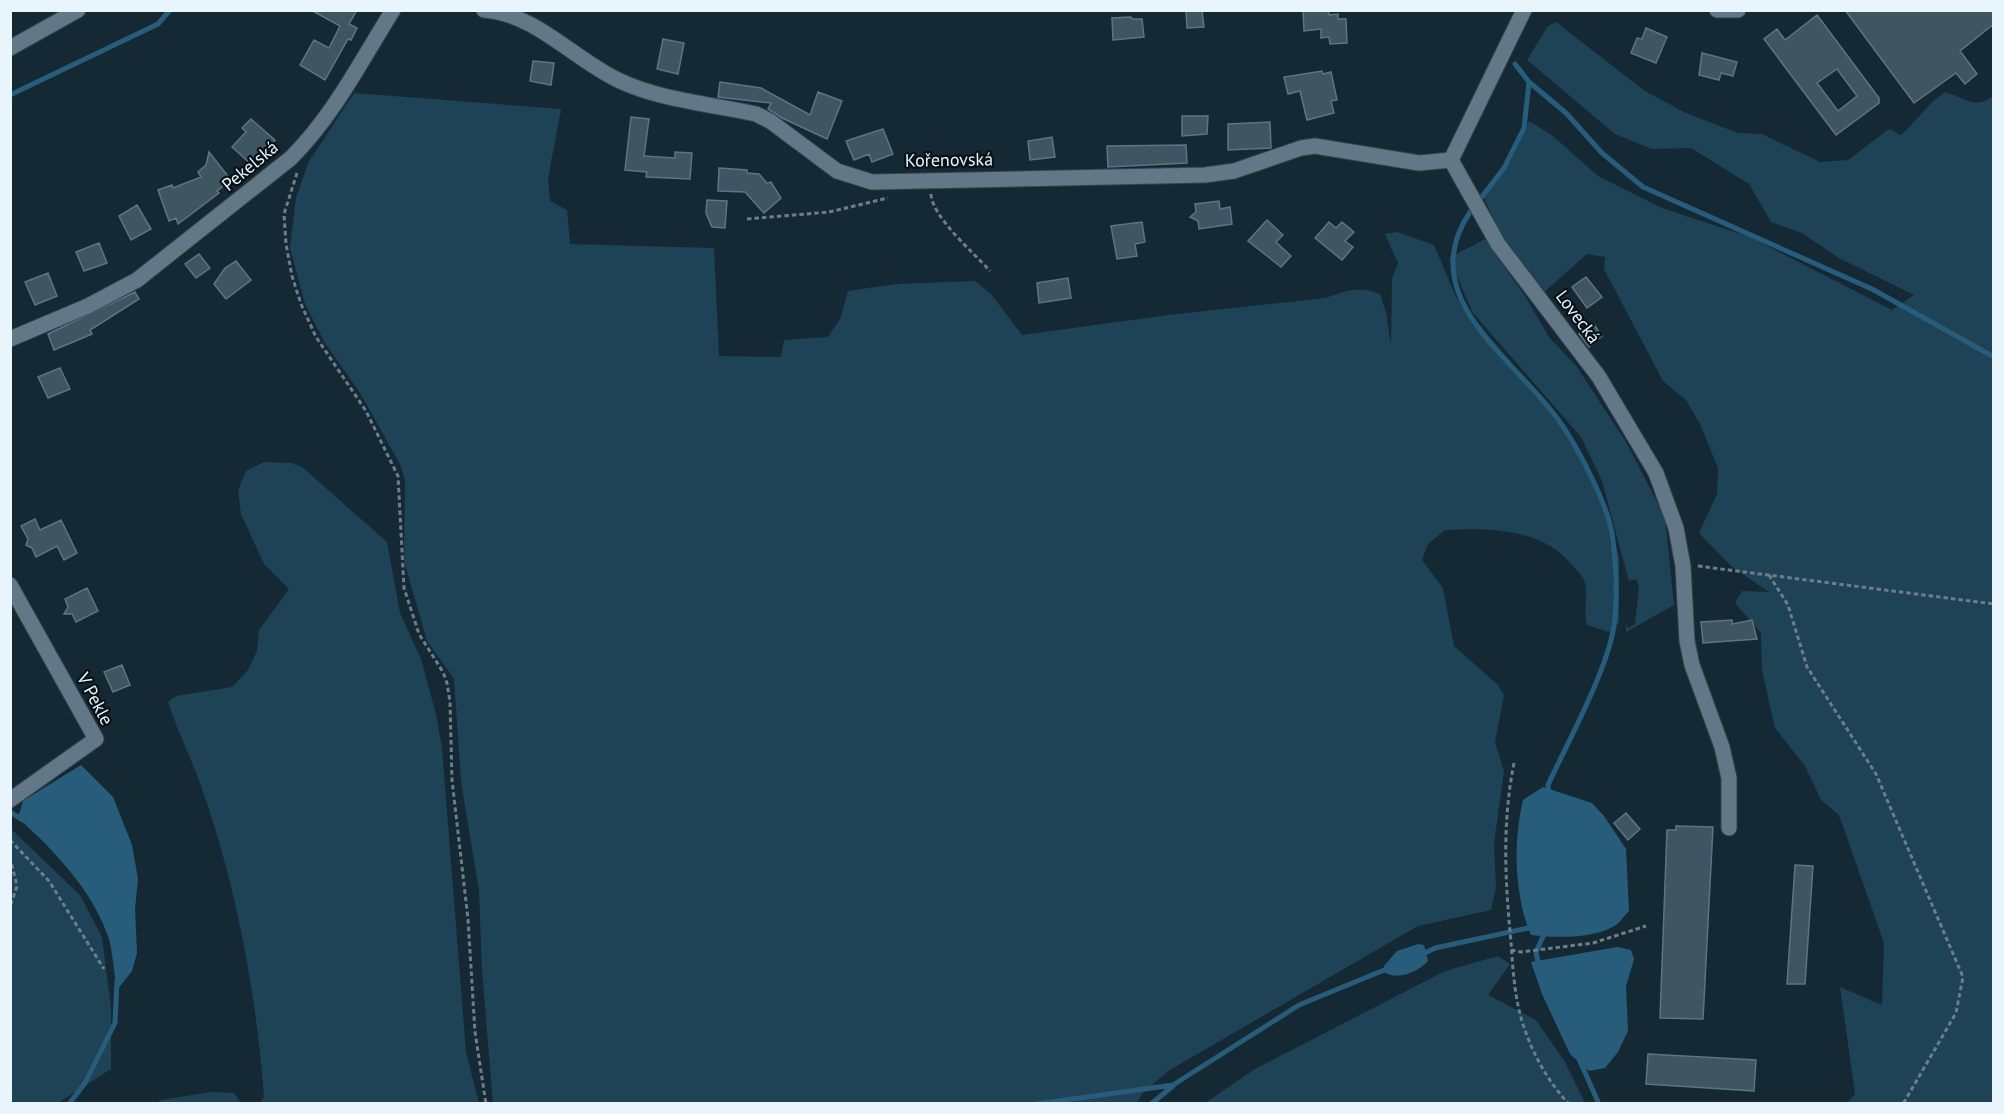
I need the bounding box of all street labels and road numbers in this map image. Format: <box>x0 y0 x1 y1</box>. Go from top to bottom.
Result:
street label: Pekelská <box>217 135 283 196</box>
street label: Kořenovská <box>905 147 993 172</box>
street label: Lovecká <box>1551 286 1606 348</box>
street label: V Pekle <box>72 668 119 729</box>

